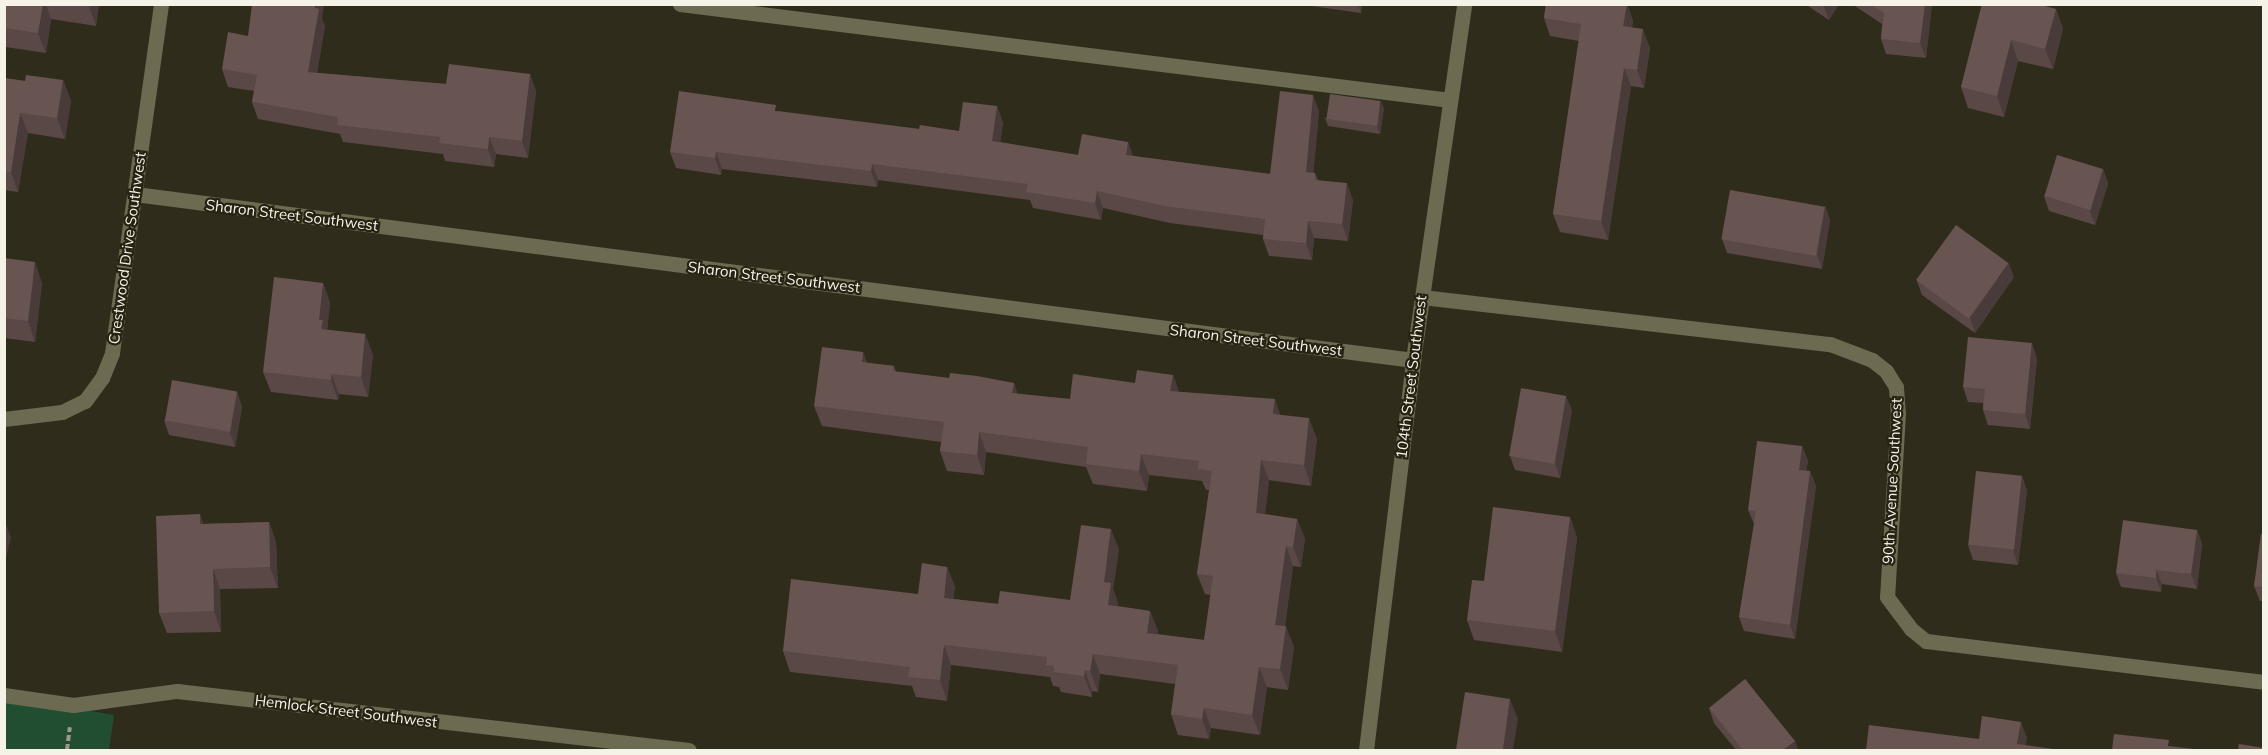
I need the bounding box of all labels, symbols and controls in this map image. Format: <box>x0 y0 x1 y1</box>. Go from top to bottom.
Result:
street label: Crestwood Drive Southwest <box>105 151 149 345</box>
street label: Sharon Street Southwest <box>205 196 379 234</box>
street label: Sharon Street Southwest <box>687 258 861 296</box>
street label: 104th Street Southwest <box>1392 294 1430 460</box>
street label: Sharon Street Southwest <box>1169 321 1343 359</box>
street label: 90th Avenue Southwest <box>1879 397 1905 565</box>
street label: Hemlock Street Southwest <box>254 691 438 731</box>

